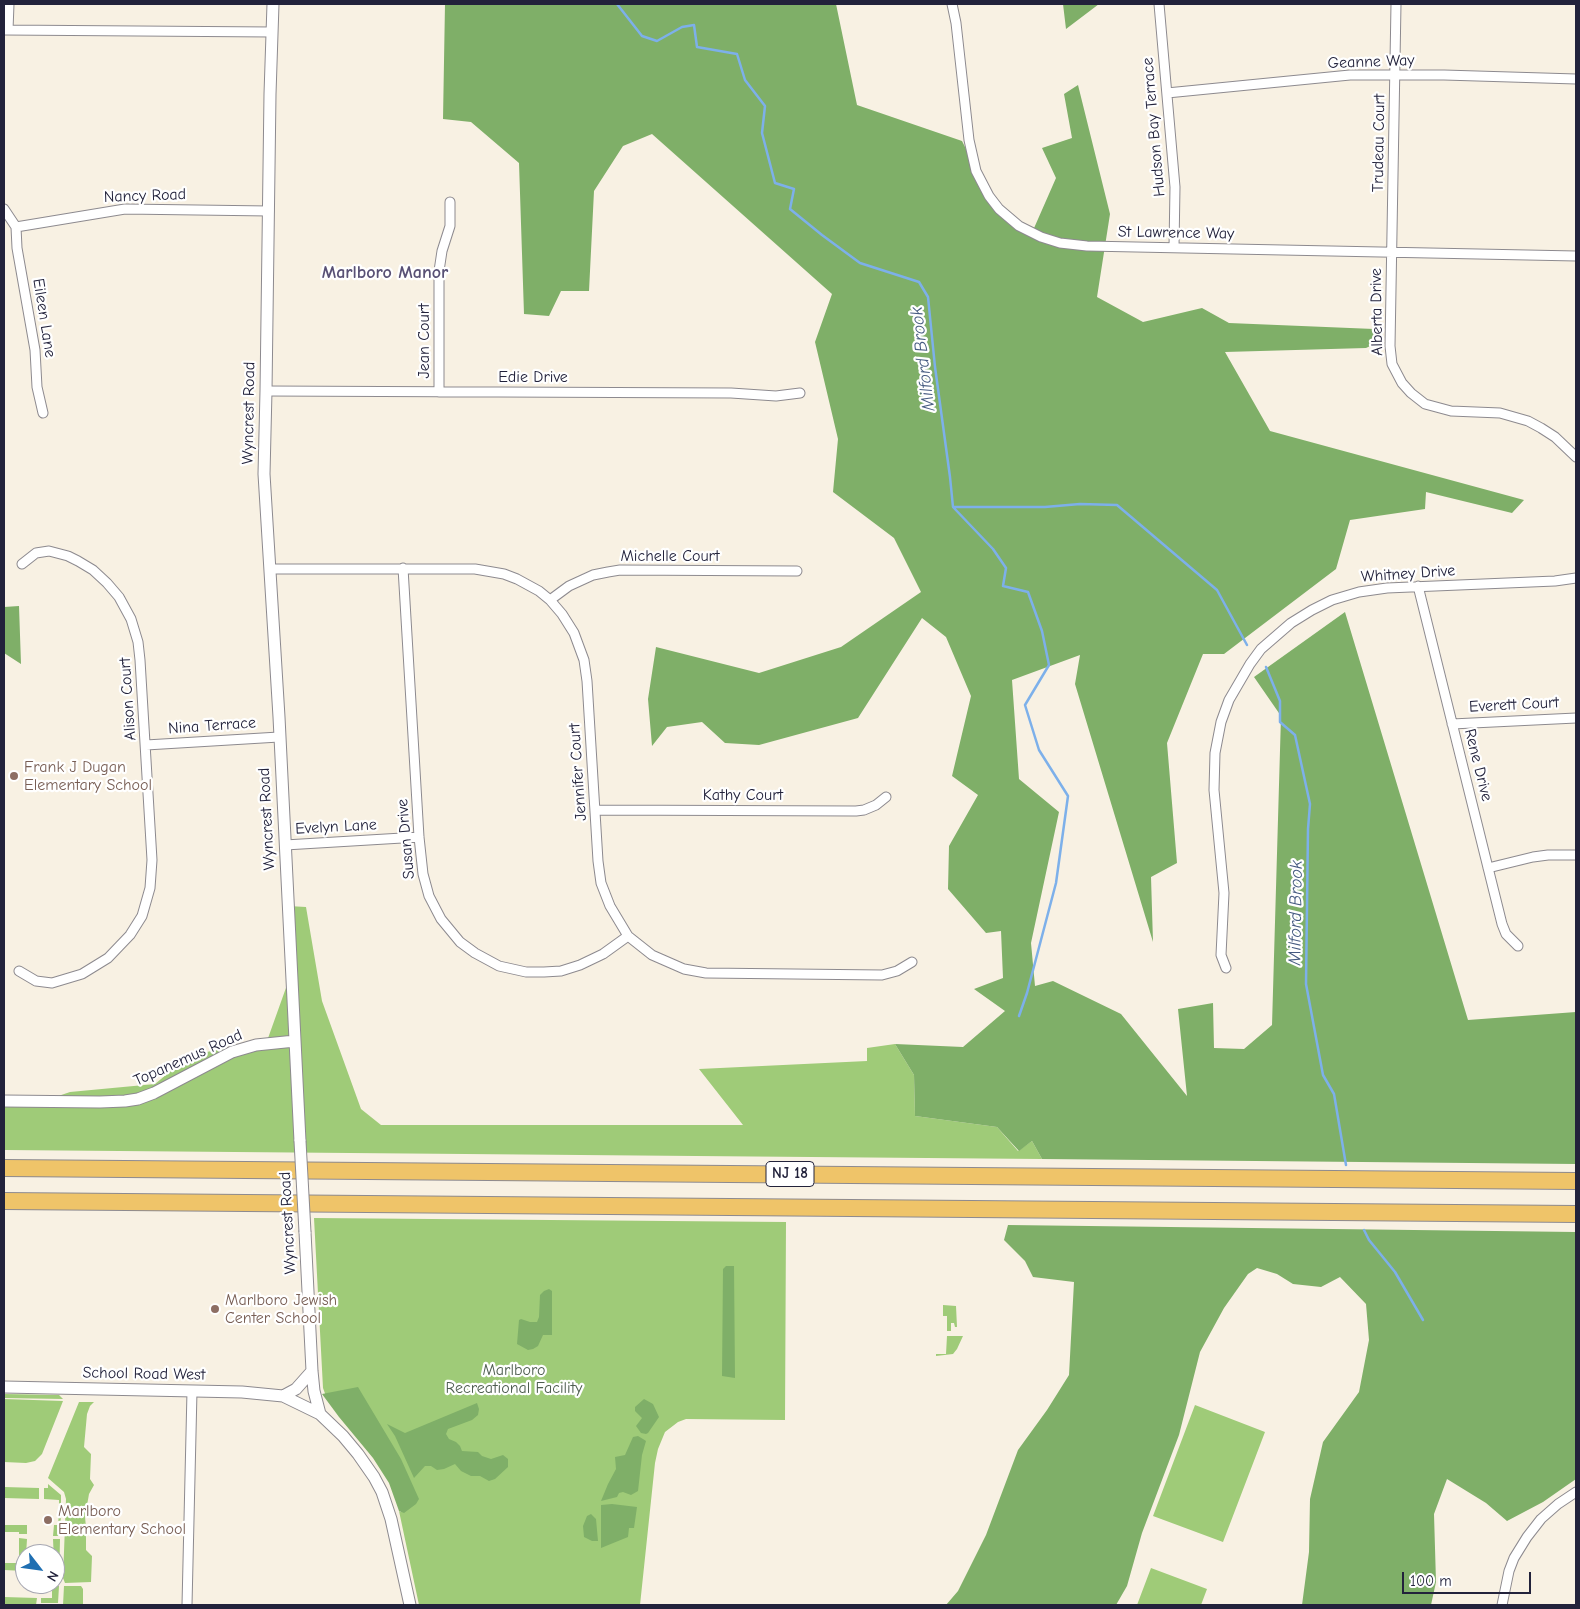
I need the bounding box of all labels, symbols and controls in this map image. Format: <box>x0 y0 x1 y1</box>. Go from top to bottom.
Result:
street label: Geanne Way <box>1327 51 1415 73</box>
street label: Hudson Bay Terrace <box>1138 57 1170 197</box>
street label: Trudeau Court <box>1369 94 1389 192</box>
street label: Nancy Road <box>103 185 187 207</box>
street label: St Lawrence Way <box>1118 222 1234 244</box>
district label: Marlboro Manor <box>322 262 448 284</box>
street label: Alberta Drive <box>1367 268 1387 356</box>
street label: Eileen Lane <box>28 277 60 359</box>
street label: Jean Court <box>414 303 434 379</box>
water label: Milford Brook <box>906 306 940 412</box>
street label: Wyncrest Road <box>239 361 259 465</box>
street label: Edie Drive <box>498 367 568 387</box>
street label: Michelle Court <box>620 546 720 566</box>
street label: Whitney Drive <box>1360 561 1456 587</box>
street label: Alison Court <box>116 657 140 741</box>
street label: Everett Court <box>1469 693 1559 717</box>
street label: Nina Terrace <box>167 713 257 739</box>
street label: Jennifer Court <box>565 722 591 822</box>
street label: Rene Drive <box>1460 727 1496 803</box>
place label: Frank J Dugan Elementary School <box>24 757 152 795</box>
street label: Wyncrest Road <box>255 767 279 871</box>
marker: Frank J Dugan Elementary School <box>8 770 20 782</box>
street label: Kathy Court <box>703 785 783 805</box>
street label: Susan Drive <box>393 798 419 880</box>
street label: Evelyn Lane <box>295 815 377 839</box>
water label: Milford Brook <box>1284 860 1308 966</box>
street label: Topanemus Road <box>131 1025 245 1091</box>
road number: NJ 18 <box>766 1162 814 1186</box>
street label: Wyncrest Road <box>276 1171 300 1275</box>
place label: Marlboro Jewish Center School <box>225 1290 337 1328</box>
marker: Marlboro Jewish Center School <box>209 1303 221 1315</box>
park label: Marlboro Recreational Facility <box>446 1360 582 1398</box>
street label: School Road West <box>82 1363 206 1385</box>
place label: Marlboro Elementary School <box>58 1501 186 1539</box>
marker: Marlboro Elementary School <box>42 1514 54 1526</box>
north arrow <box>15 1544 65 1594</box>
scale bar <box>1405 1562 1534 1594</box>
text: N <box>43 1568 62 1584</box>
text: 100 m <box>1410 1572 1452 1590</box>

